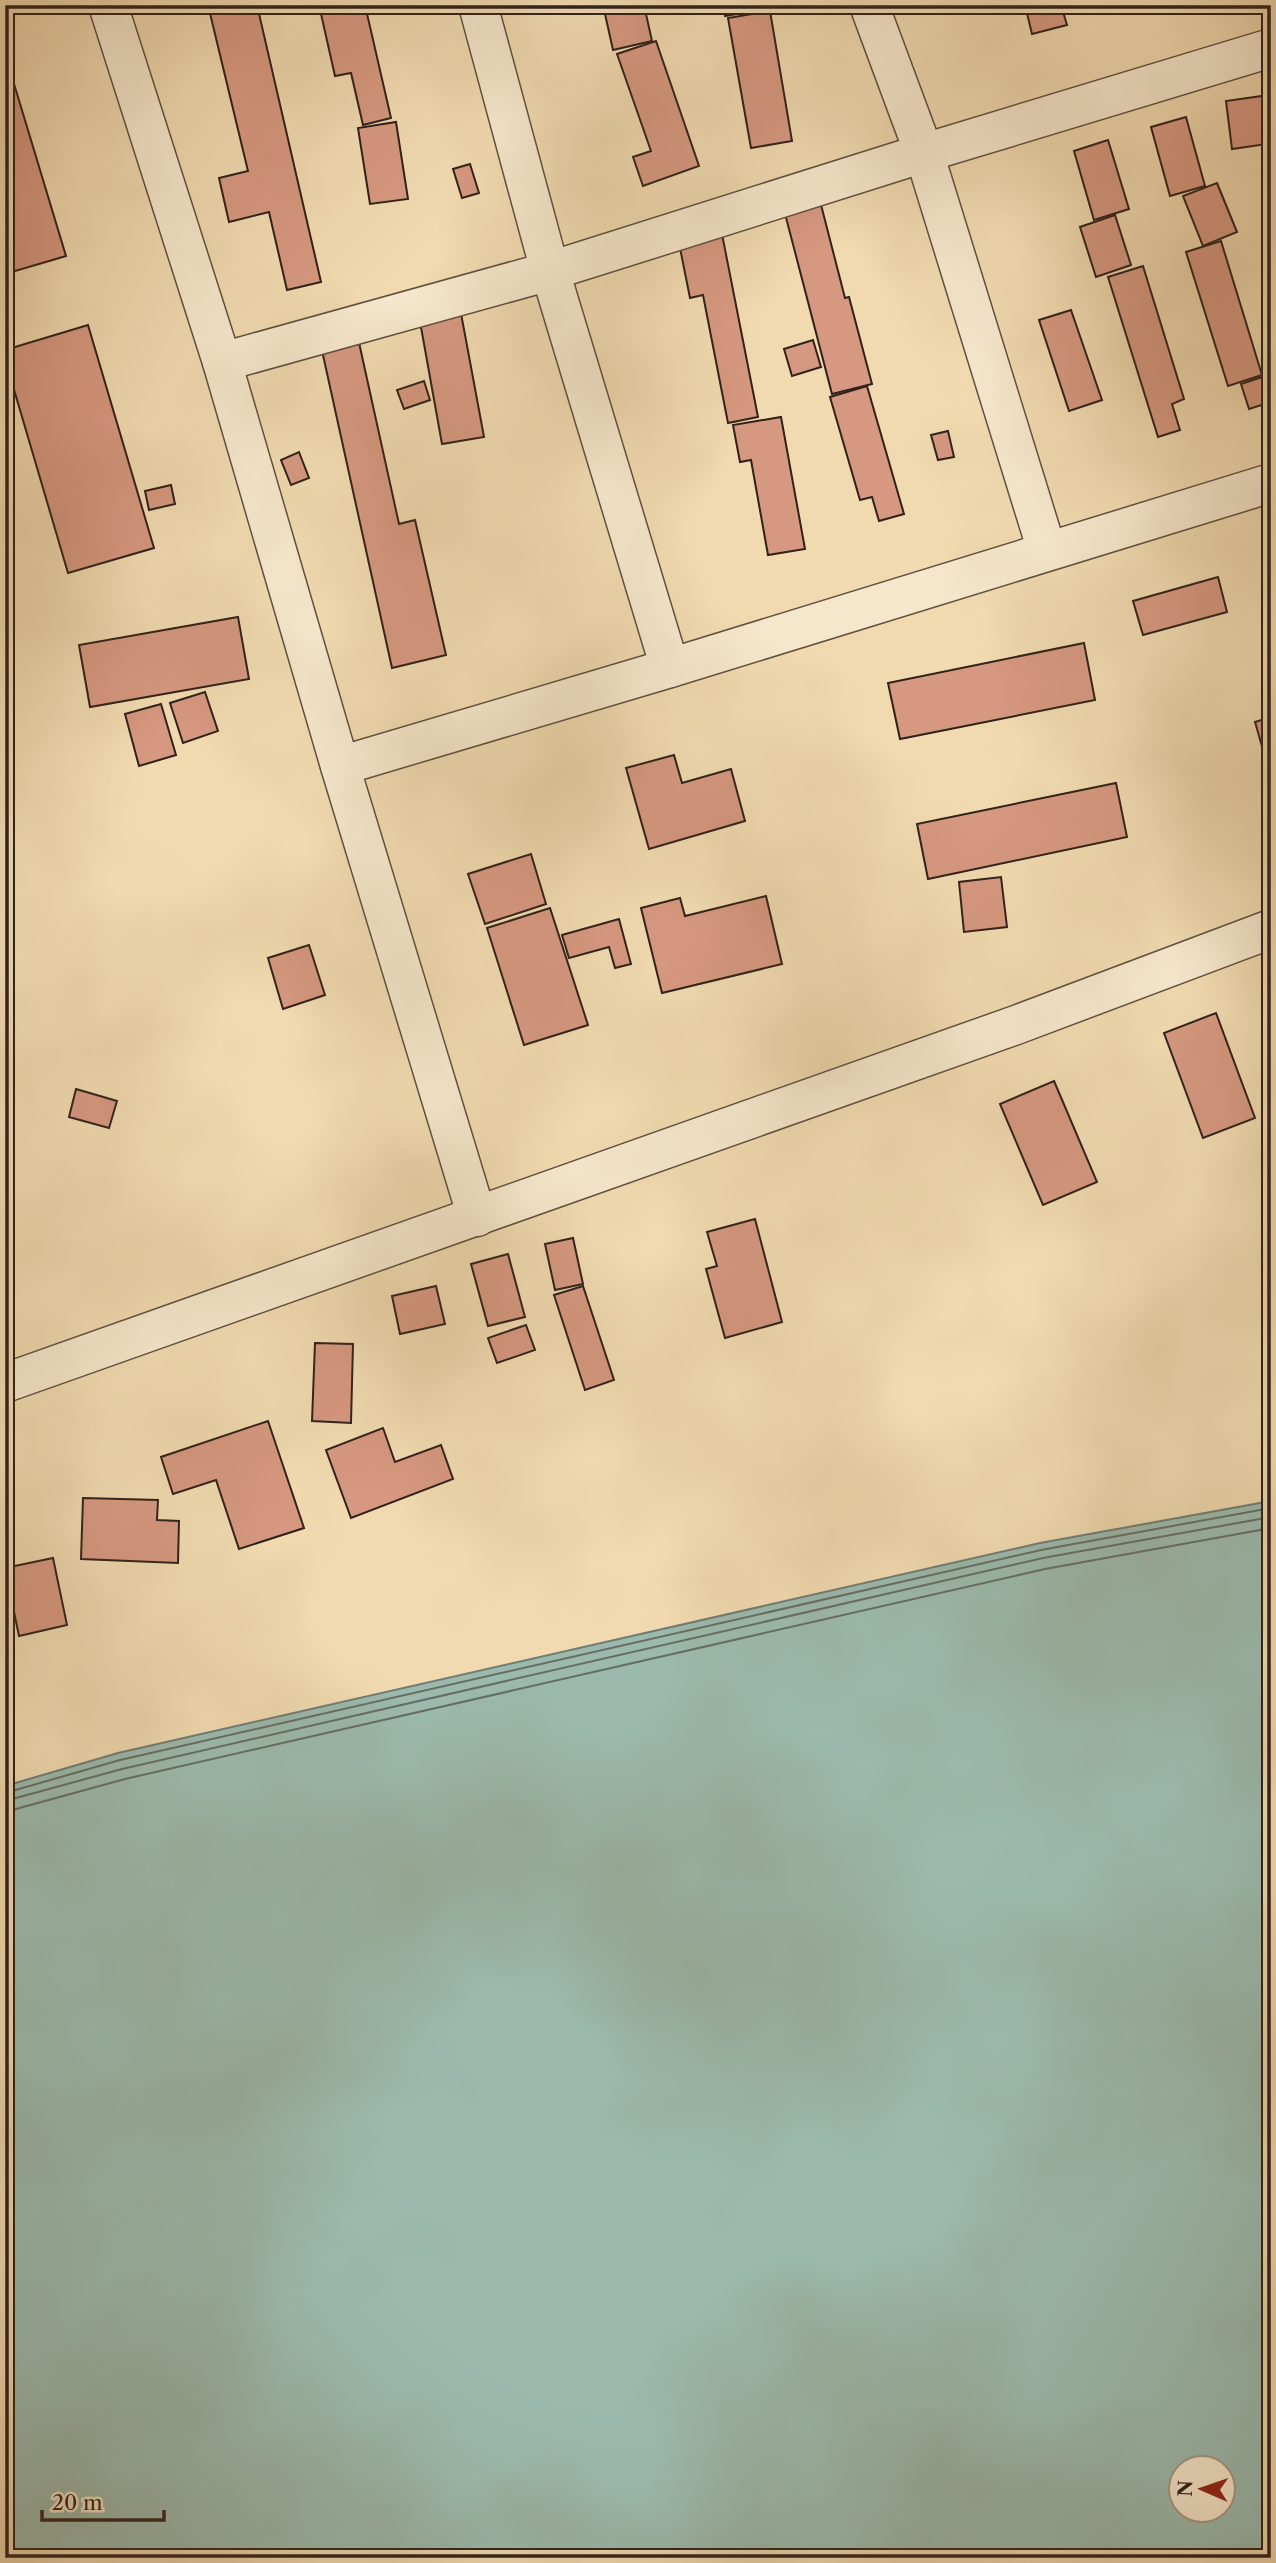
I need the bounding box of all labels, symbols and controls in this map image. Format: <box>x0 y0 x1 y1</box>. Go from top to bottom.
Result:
north arrow <box>1168 2454 1238 2524</box>
scale bar <box>42 2479 164 2523</box>
text: N <box>1174 2480 1197 2497</box>
text: 20 m <box>52 2490 103 2515</box>

